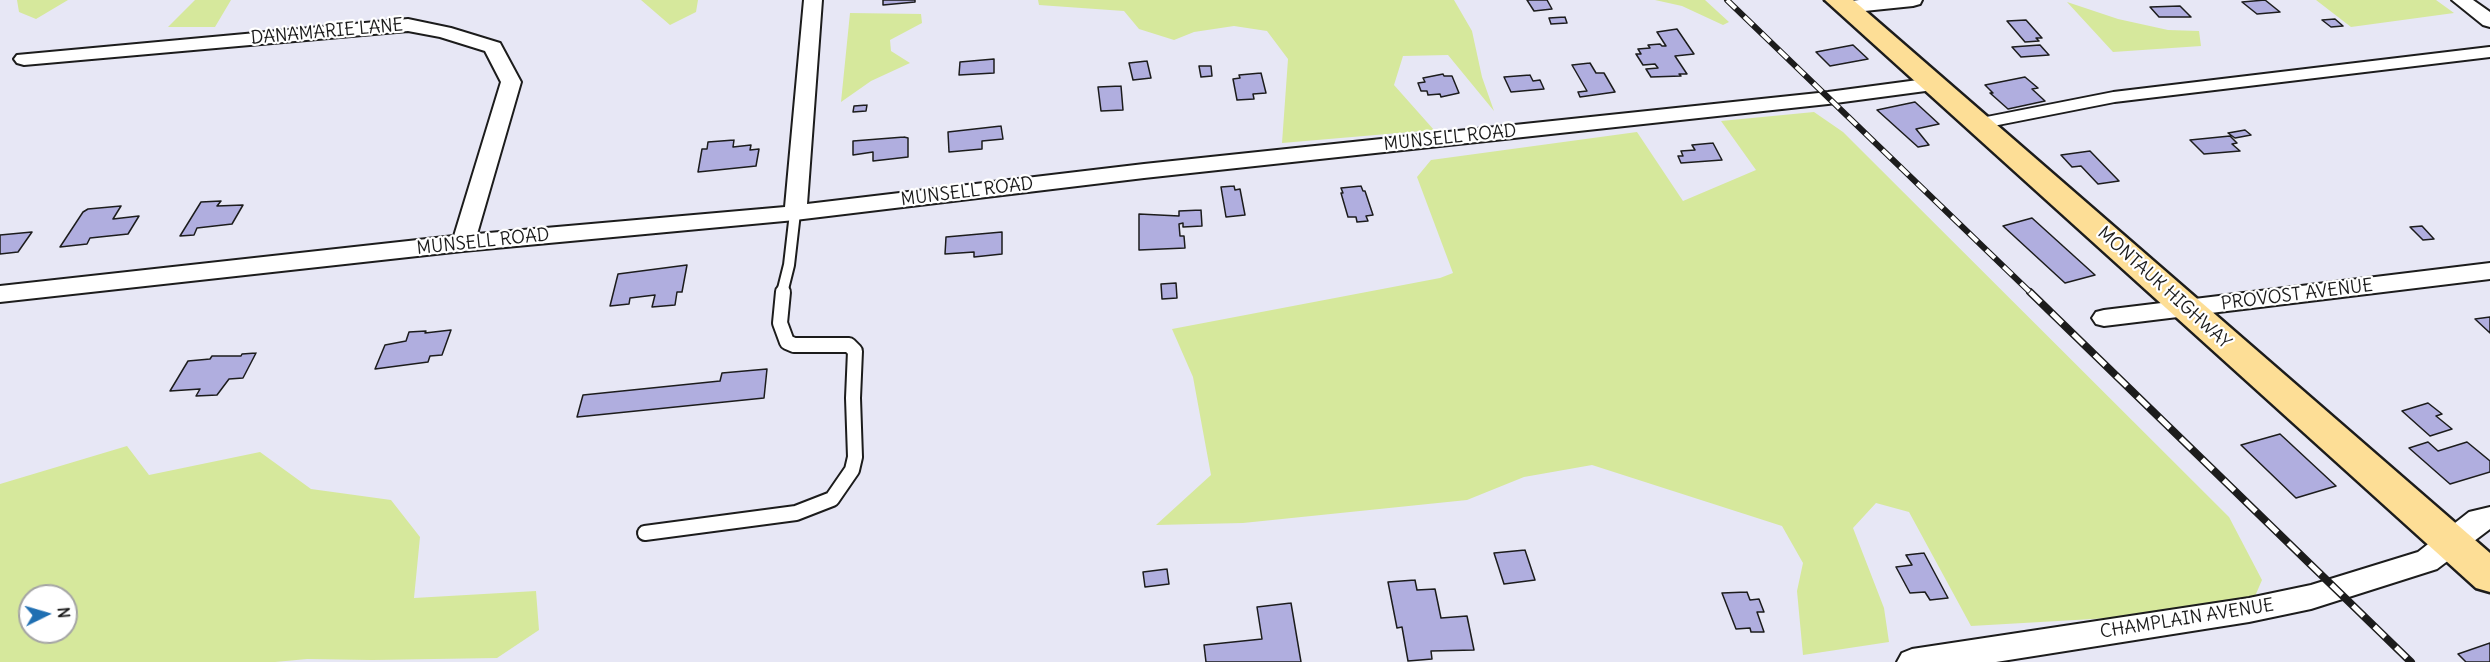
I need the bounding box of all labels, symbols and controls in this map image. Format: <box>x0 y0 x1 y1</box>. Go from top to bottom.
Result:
street label: DANAMARIE LANE <box>250 15 404 49</box>
street label: MUNSELL ROAD <box>1383 120 1517 156</box>
street label: MUNSELL ROAD <box>899 173 1035 211</box>
street label: MONTAUK HIGHWAY <box>2093 222 2235 354</box>
street label: MUNSELL ROAD <box>416 224 550 260</box>
street label: PROVOST AVENUE <box>2220 275 2374 315</box>
north arrow <box>18 584 78 644</box>
street label: CHAMPLAIN AVENUE <box>2099 595 2275 643</box>
text: N <box>53 606 74 619</box>

